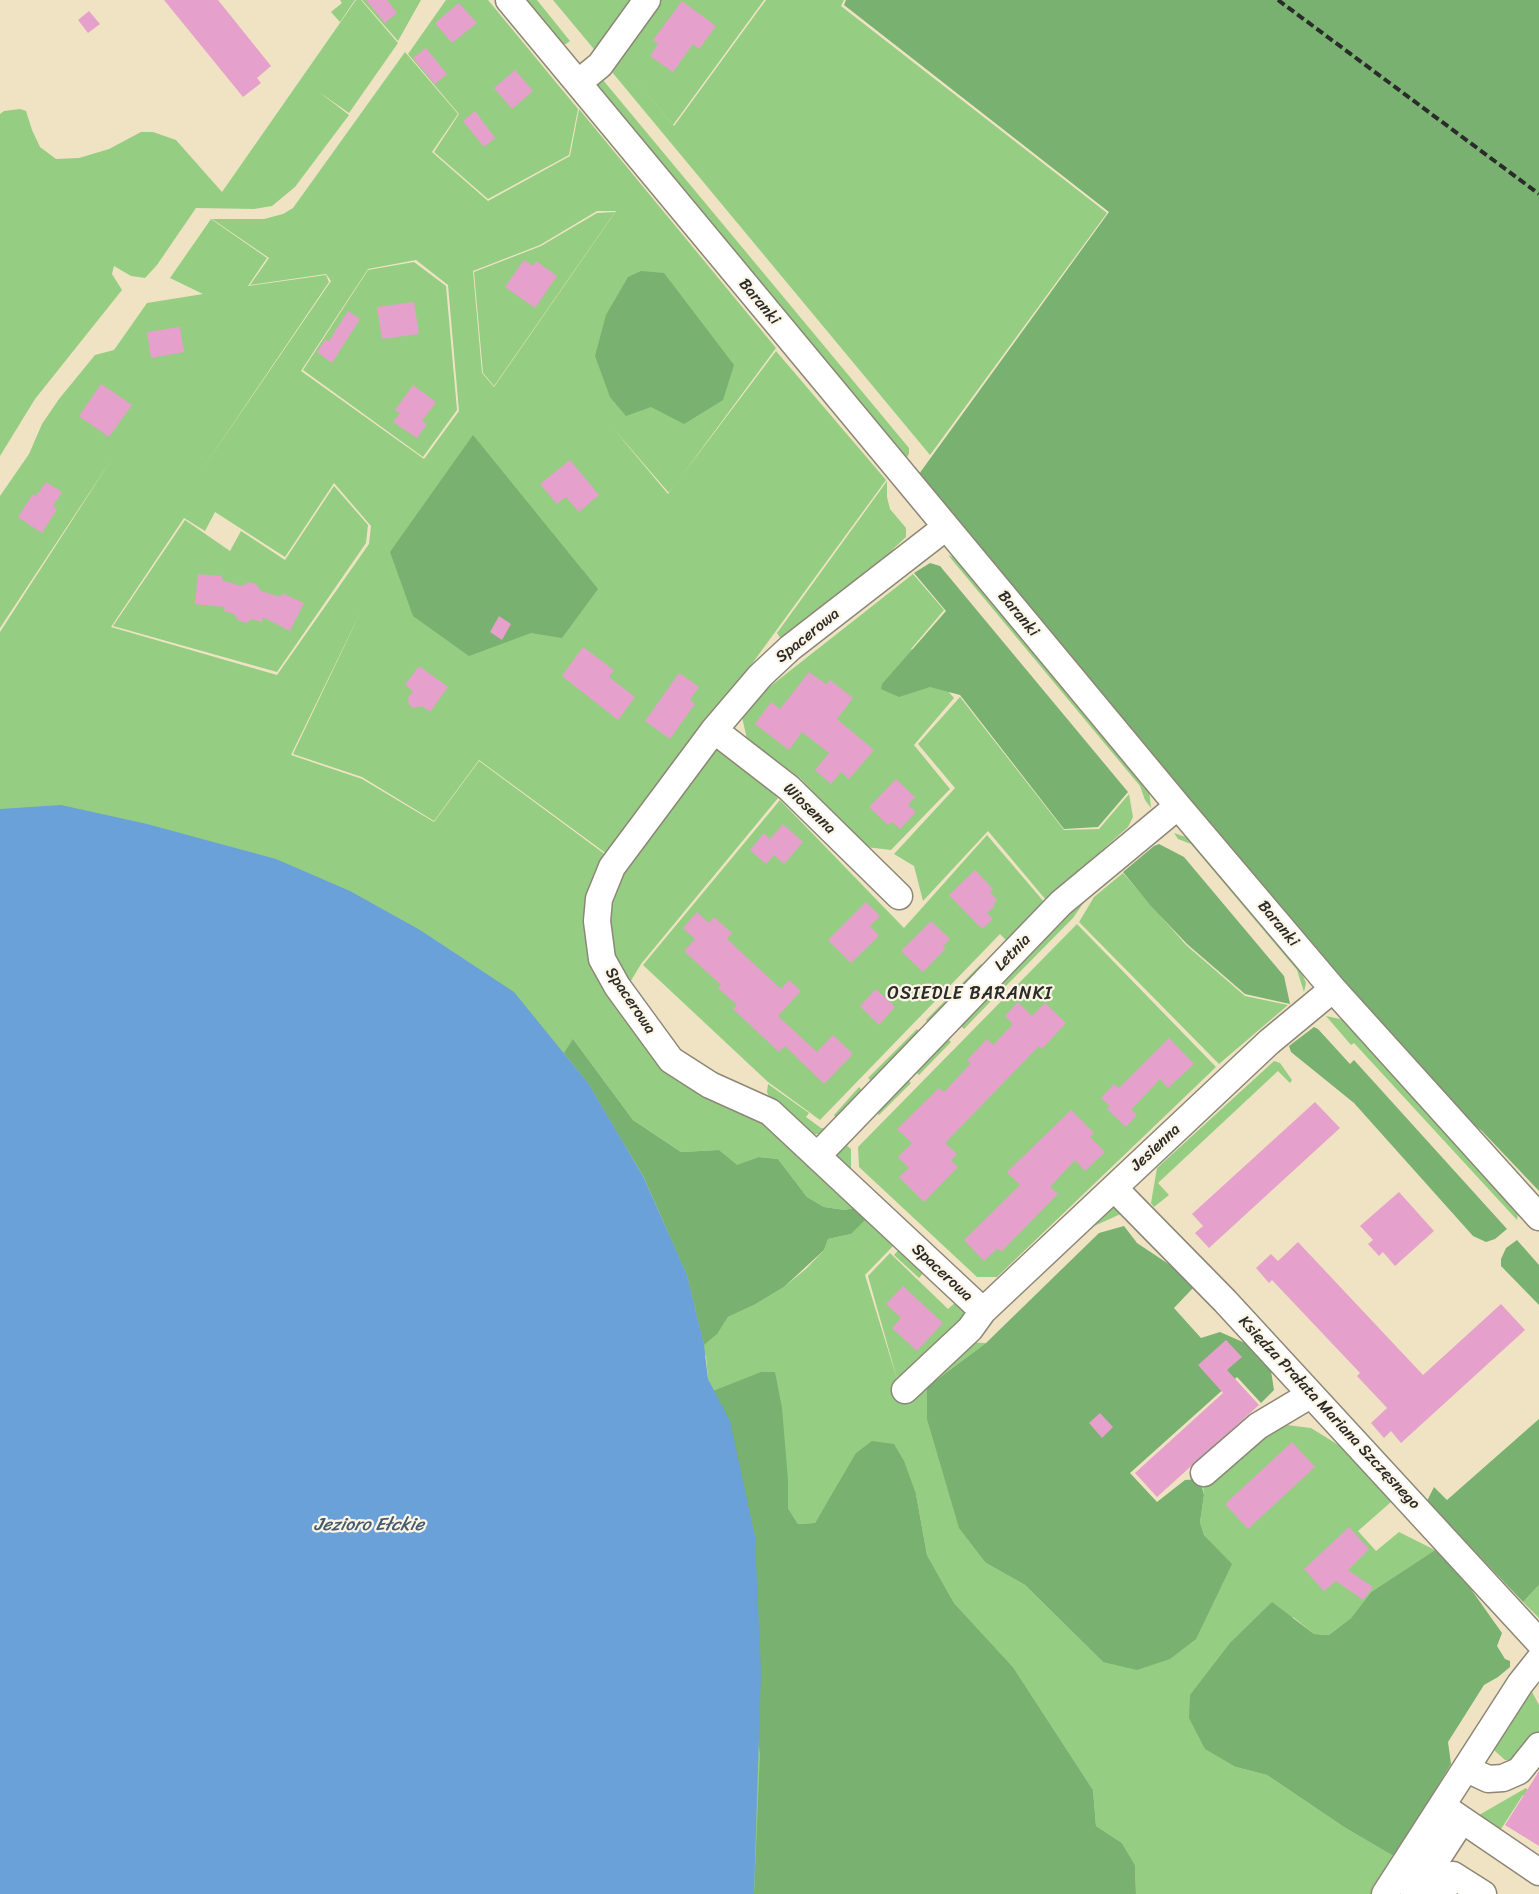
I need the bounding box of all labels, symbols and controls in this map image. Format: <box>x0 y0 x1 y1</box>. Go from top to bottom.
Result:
street label: Baranki <box>734 275 784 329</box>
street label: Baranki <box>993 587 1043 641</box>
street label: Spacerowa <box>772 605 844 667</box>
street label: Wiosenna <box>779 779 839 839</box>
street label: Baranki <box>1253 897 1303 951</box>
street label: Letnia <box>991 931 1035 975</box>
street label: Spacerowa <box>601 964 659 1038</box>
district label: OSIEDLE BARANKI <box>887 983 1053 1005</box>
street label: Jesienna <box>1127 1120 1185 1176</box>
street label: Spacerowa <box>908 1240 976 1306</box>
street label: Księdza Prałata Mariana Szczęsnego <box>1234 1312 1424 1514</box>
water label: Jezioro Ełckie <box>314 1514 424 1536</box>

